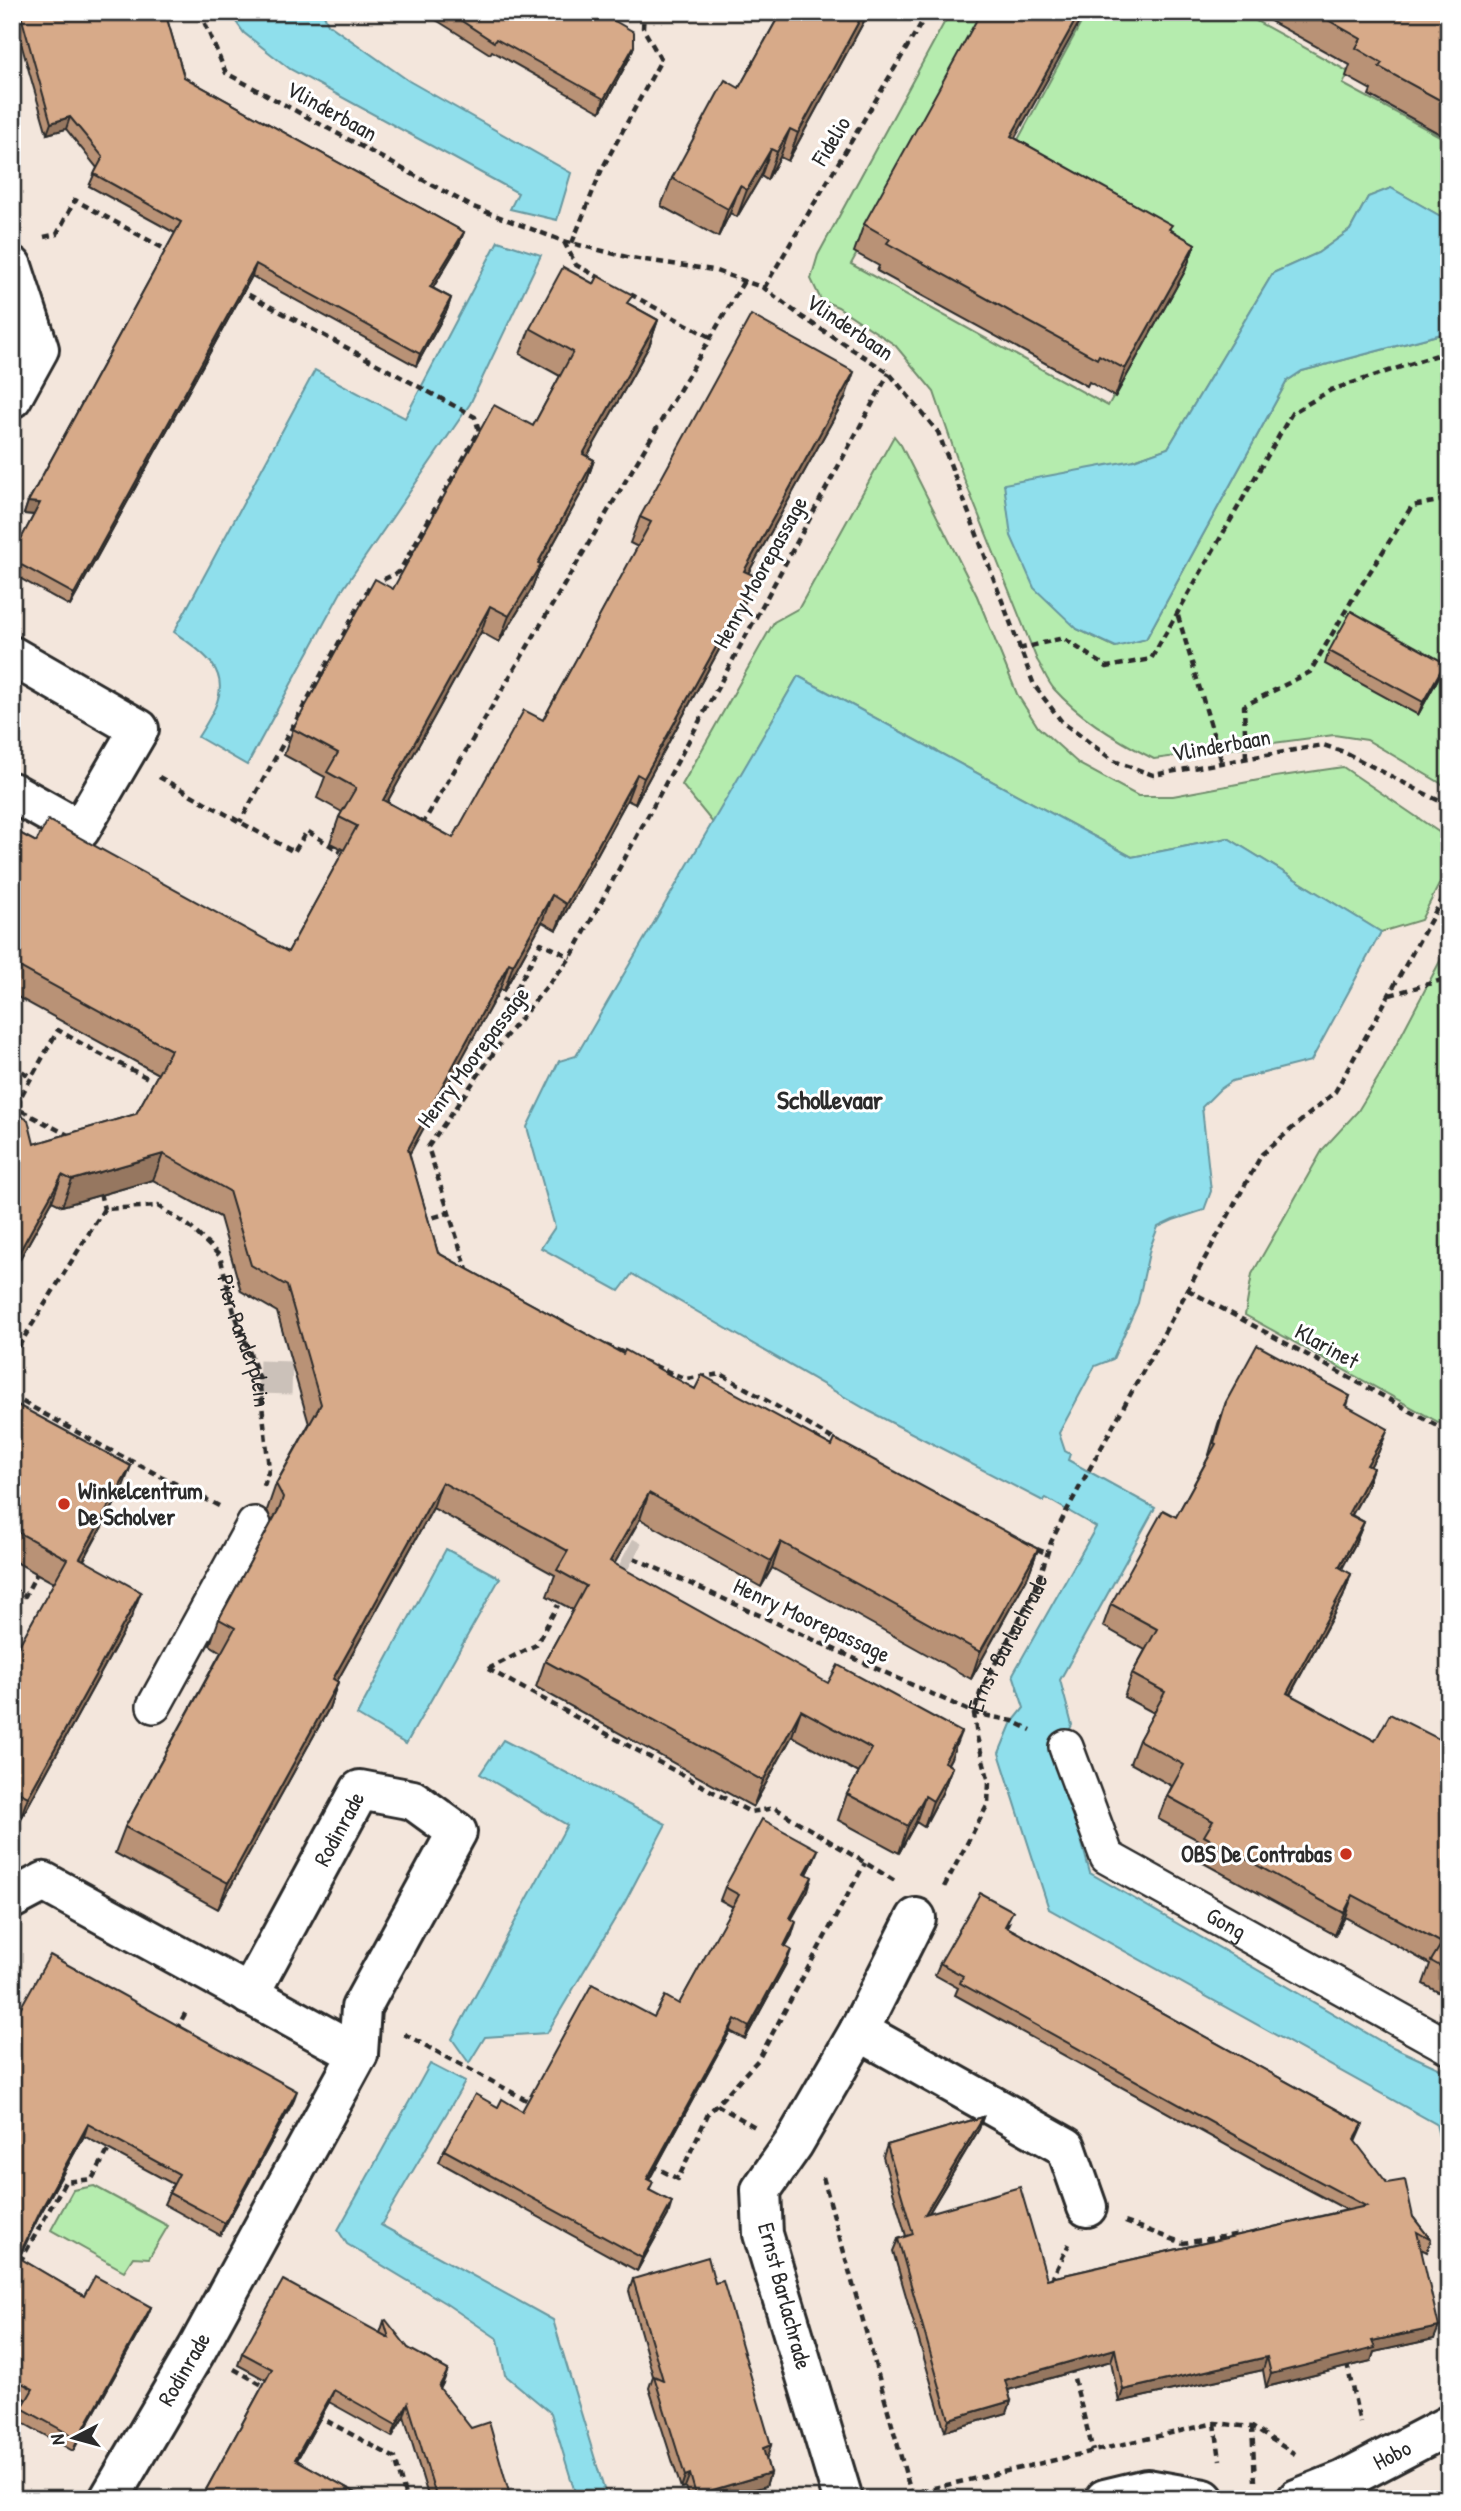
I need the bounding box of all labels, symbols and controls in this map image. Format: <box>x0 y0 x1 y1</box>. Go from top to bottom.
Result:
street label: Vlinderbaan <box>281 73 383 148</box>
street label: Fidelio <box>803 110 857 172</box>
street label: Vlinderbaan <box>800 286 900 367</box>
street label: Henry Moorepassage <box>705 490 814 653</box>
street label: Vlinderbaan <box>1169 721 1273 768</box>
street label: Henry Moorepassage <box>409 980 536 1134</box>
district label: Schollevaar <box>777 1082 884 1117</box>
street label: Pier Panderplein <box>210 1271 278 1409</box>
street label: Klarinet <box>1290 1315 1366 1376</box>
place label: Winkelcentrum De Scholver <box>78 1475 203 1532</box>
marker: Winkelcentrum De Scholver <box>56 1496 72 1512</box>
street label: Henry Moorepassage <box>729 1570 896 1669</box>
street label: Ernst Barlachrade <box>959 1571 1054 1716</box>
street label: Rodinrade <box>306 1786 371 1871</box>
place label: OBS De Contrabas <box>1181 1838 1332 1869</box>
marker: OBS De Contrabas <box>1338 1846 1354 1862</box>
street label: Gong <box>1201 1899 1252 1946</box>
street label: Ernst Barlachrade <box>751 2219 820 2373</box>
street label: Rodinrade <box>150 2326 217 2411</box>
north arrow <box>38 2402 108 2472</box>
street label: Hobo <box>1367 2432 1416 2477</box>
text: N <box>44 2433 71 2446</box>

